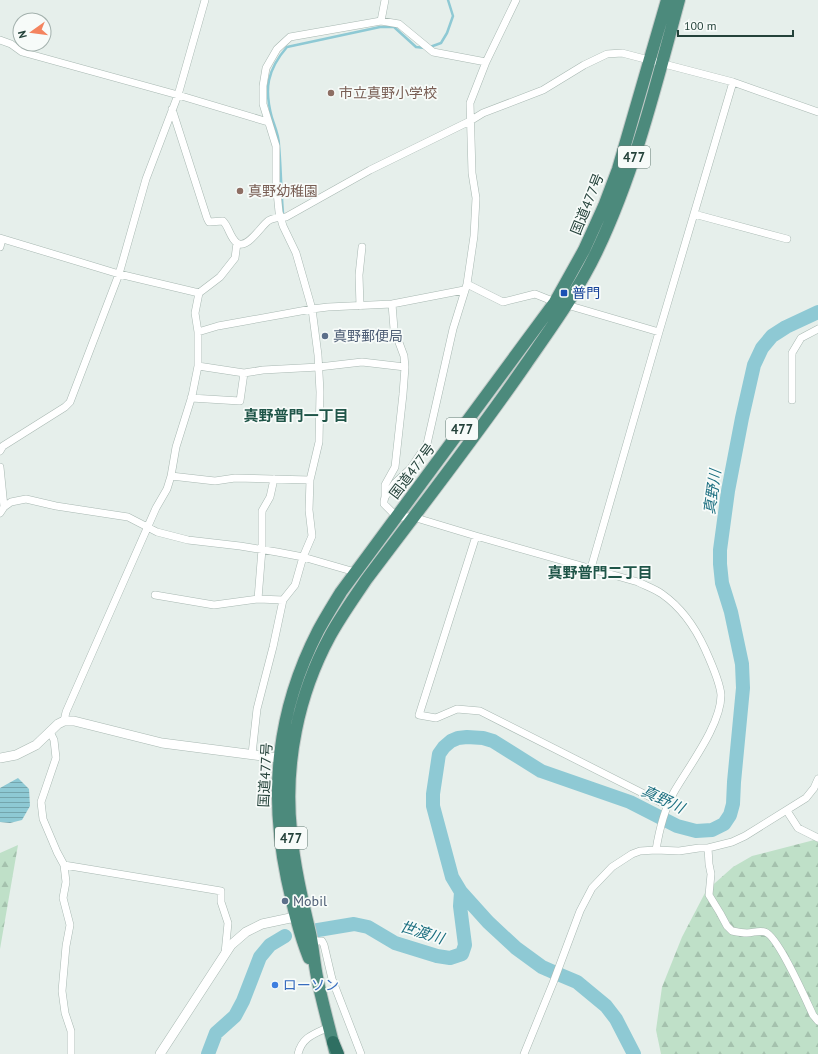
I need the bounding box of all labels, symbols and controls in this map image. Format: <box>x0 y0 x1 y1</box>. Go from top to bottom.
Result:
north arrow <box>12 12 52 52</box>
scale bar <box>678 12 793 38</box>
text: 100 m <box>684 18 717 33</box>
text: N <box>15 29 30 40</box>
place label: 市立真野小学校 <box>339 84 437 102</box>
marker: 市立真野小学校 <box>326 88 336 98</box>
road number: 477 <box>618 146 650 168</box>
street label: 国道477号 <box>567 171 607 237</box>
place label: 真野幼稚園 <box>248 182 318 200</box>
marker: 真野幼稚園 <box>235 186 245 196</box>
place label: 普門 <box>572 284 600 302</box>
marker: 普門 <box>559 288 569 298</box>
place label: 真野郵便局 <box>333 327 403 345</box>
marker: 真野郵便局 <box>320 331 330 341</box>
district label: 真野普門一丁目 <box>243 406 349 425</box>
road number: 477 <box>446 418 478 440</box>
street label: 国道477号 <box>385 440 439 502</box>
water label: 真野川 <box>699 466 725 516</box>
district label: 真野普門二丁目 <box>547 563 653 582</box>
street label: 国道477号 <box>254 742 276 808</box>
water label: 真野川 <box>639 781 689 818</box>
road number: 477 <box>275 827 307 849</box>
place label: Mobil <box>293 892 327 910</box>
marker: Mobil <box>280 896 290 906</box>
water label: 世渡川 <box>398 916 448 948</box>
place label: ローソン <box>283 976 339 994</box>
marker: ローソン <box>270 980 280 990</box>

